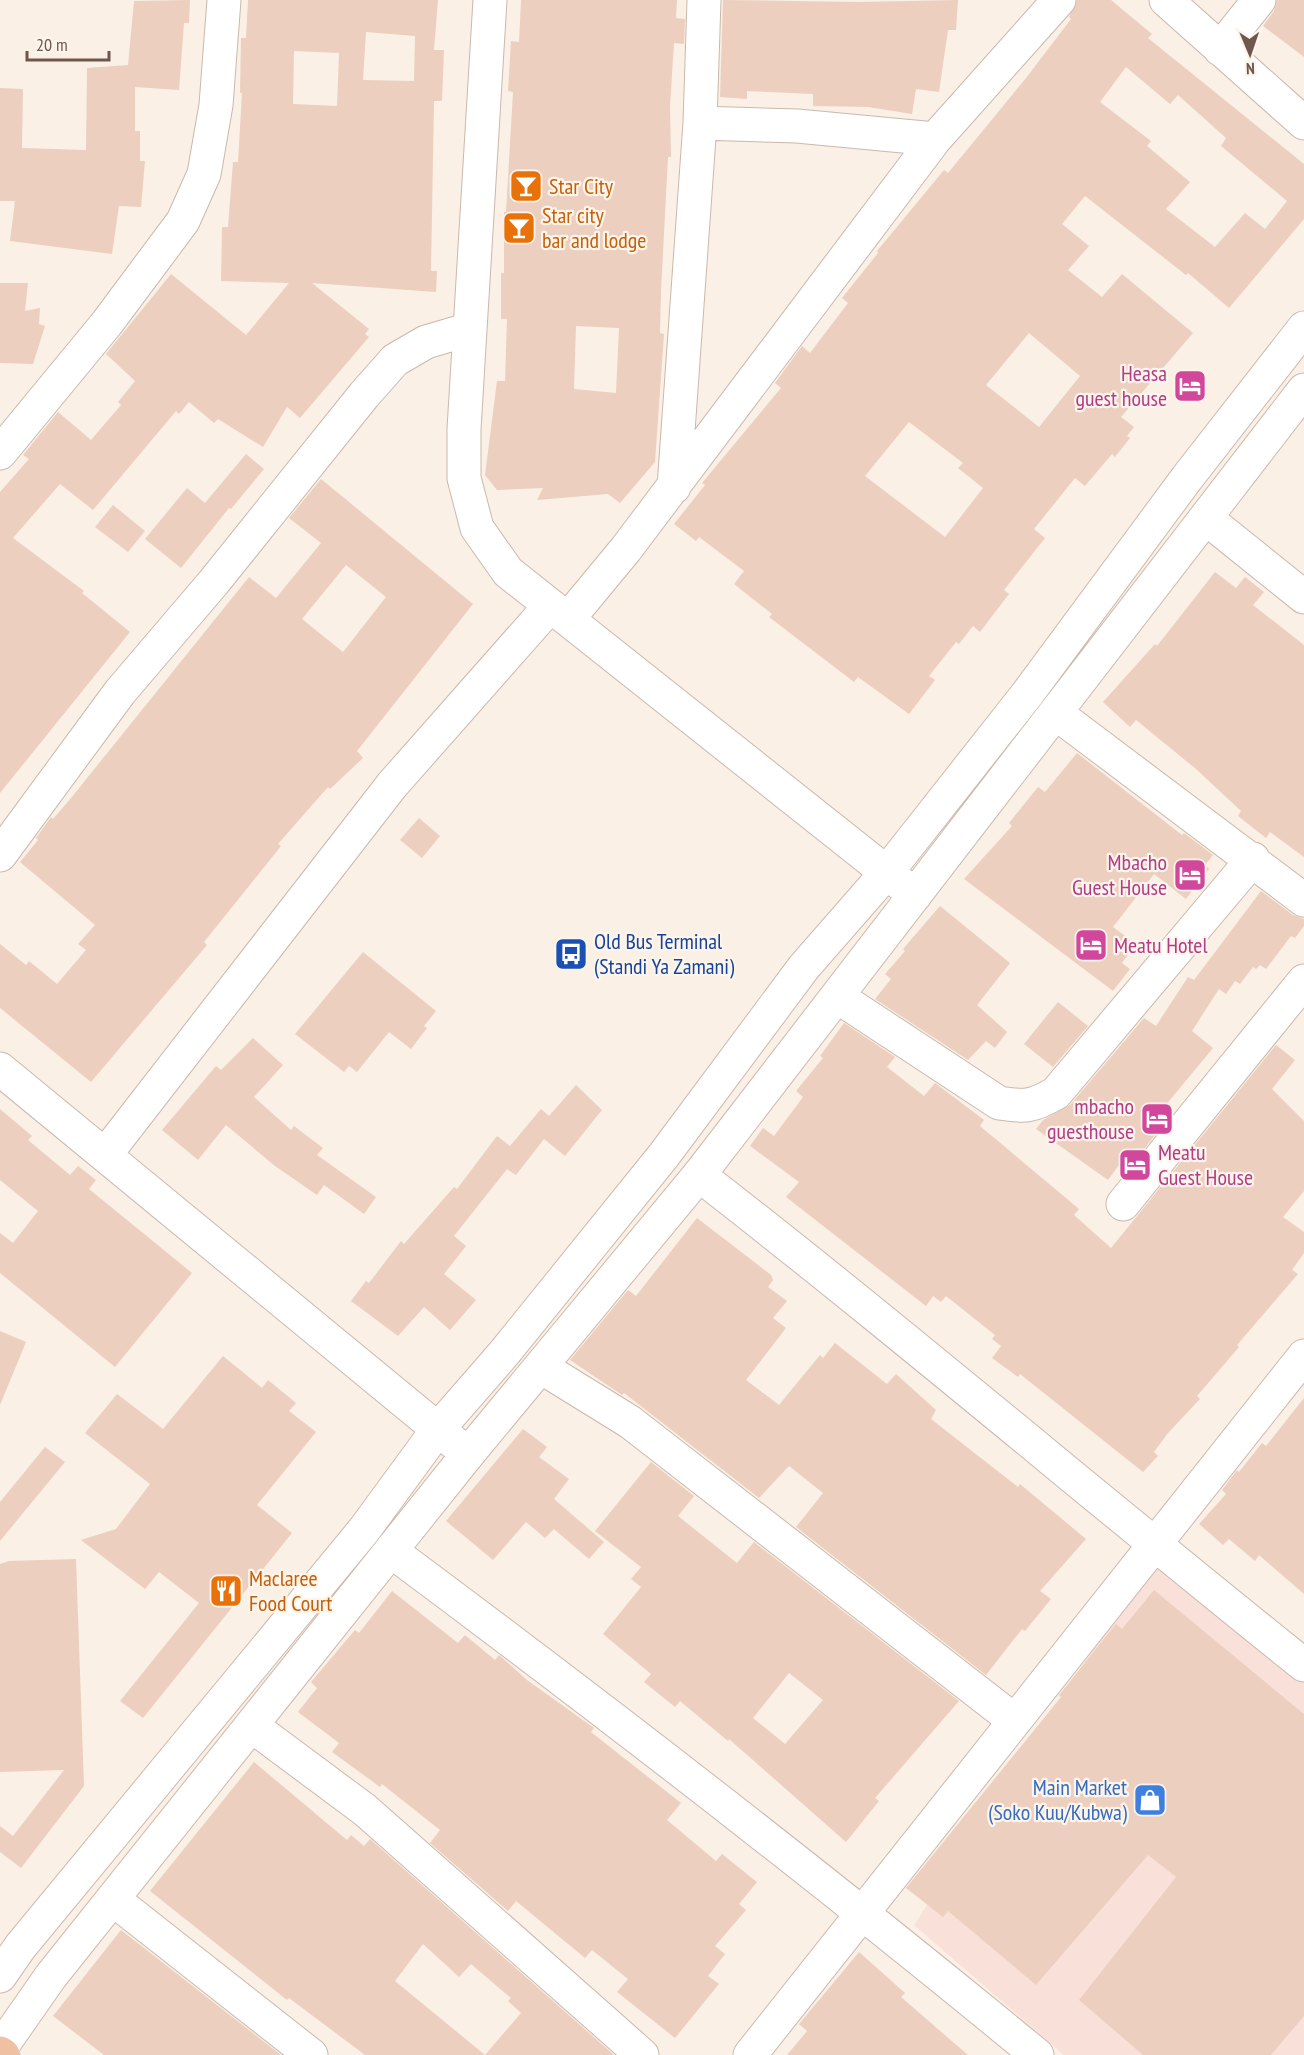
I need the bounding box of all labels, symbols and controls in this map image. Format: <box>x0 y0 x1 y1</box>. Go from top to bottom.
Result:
scale bar <box>27 24 110 62</box>
north arrow <box>1220 24 1280 84</box>
text: 20 m <box>36 33 68 56</box>
text: N <box>1246 59 1255 79</box>
bar icon: Star City <box>508 168 544 204</box>
place label: Star City <box>549 172 614 200</box>
place label: Star city bar and lodge <box>542 201 646 254</box>
bar icon: Star city bar and lodge <box>501 210 537 246</box>
place label: Heasa guest house <box>1075 359 1167 412</box>
hotel icon: Heasa guest house <box>1172 368 1208 404</box>
place label: Mbacho Guest House <box>1072 848 1167 901</box>
hotel icon: Mbacho Guest House <box>1172 857 1208 893</box>
place label: Old Bus Terminal (Standi Ya Zamani) <box>594 927 735 980</box>
hotel icon: Meatu Hotel <box>1073 927 1109 963</box>
place label: Meatu Hotel <box>1114 931 1208 959</box>
bus stop icon: Old Bus Terminal (Standi Ya Zamani) <box>553 936 589 972</box>
place label: mbacho guesthouse <box>1047 1092 1134 1145</box>
hotel icon: mbacho guesthouse <box>1139 1101 1175 1137</box>
place label: Meatu Guest House <box>1158 1138 1253 1191</box>
hotel icon: Meatu Guest House <box>1117 1147 1153 1183</box>
place label: Maclaree Food Court <box>249 1564 332 1617</box>
restaurant icon: Maclaree Food Court <box>208 1573 244 1609</box>
place label: Main Market (Soko Kuu/Kubwa) <box>988 1773 1128 1826</box>
shop icon: Main Market (Soko Kuu/Kubwa) <box>1132 1782 1168 1818</box>

